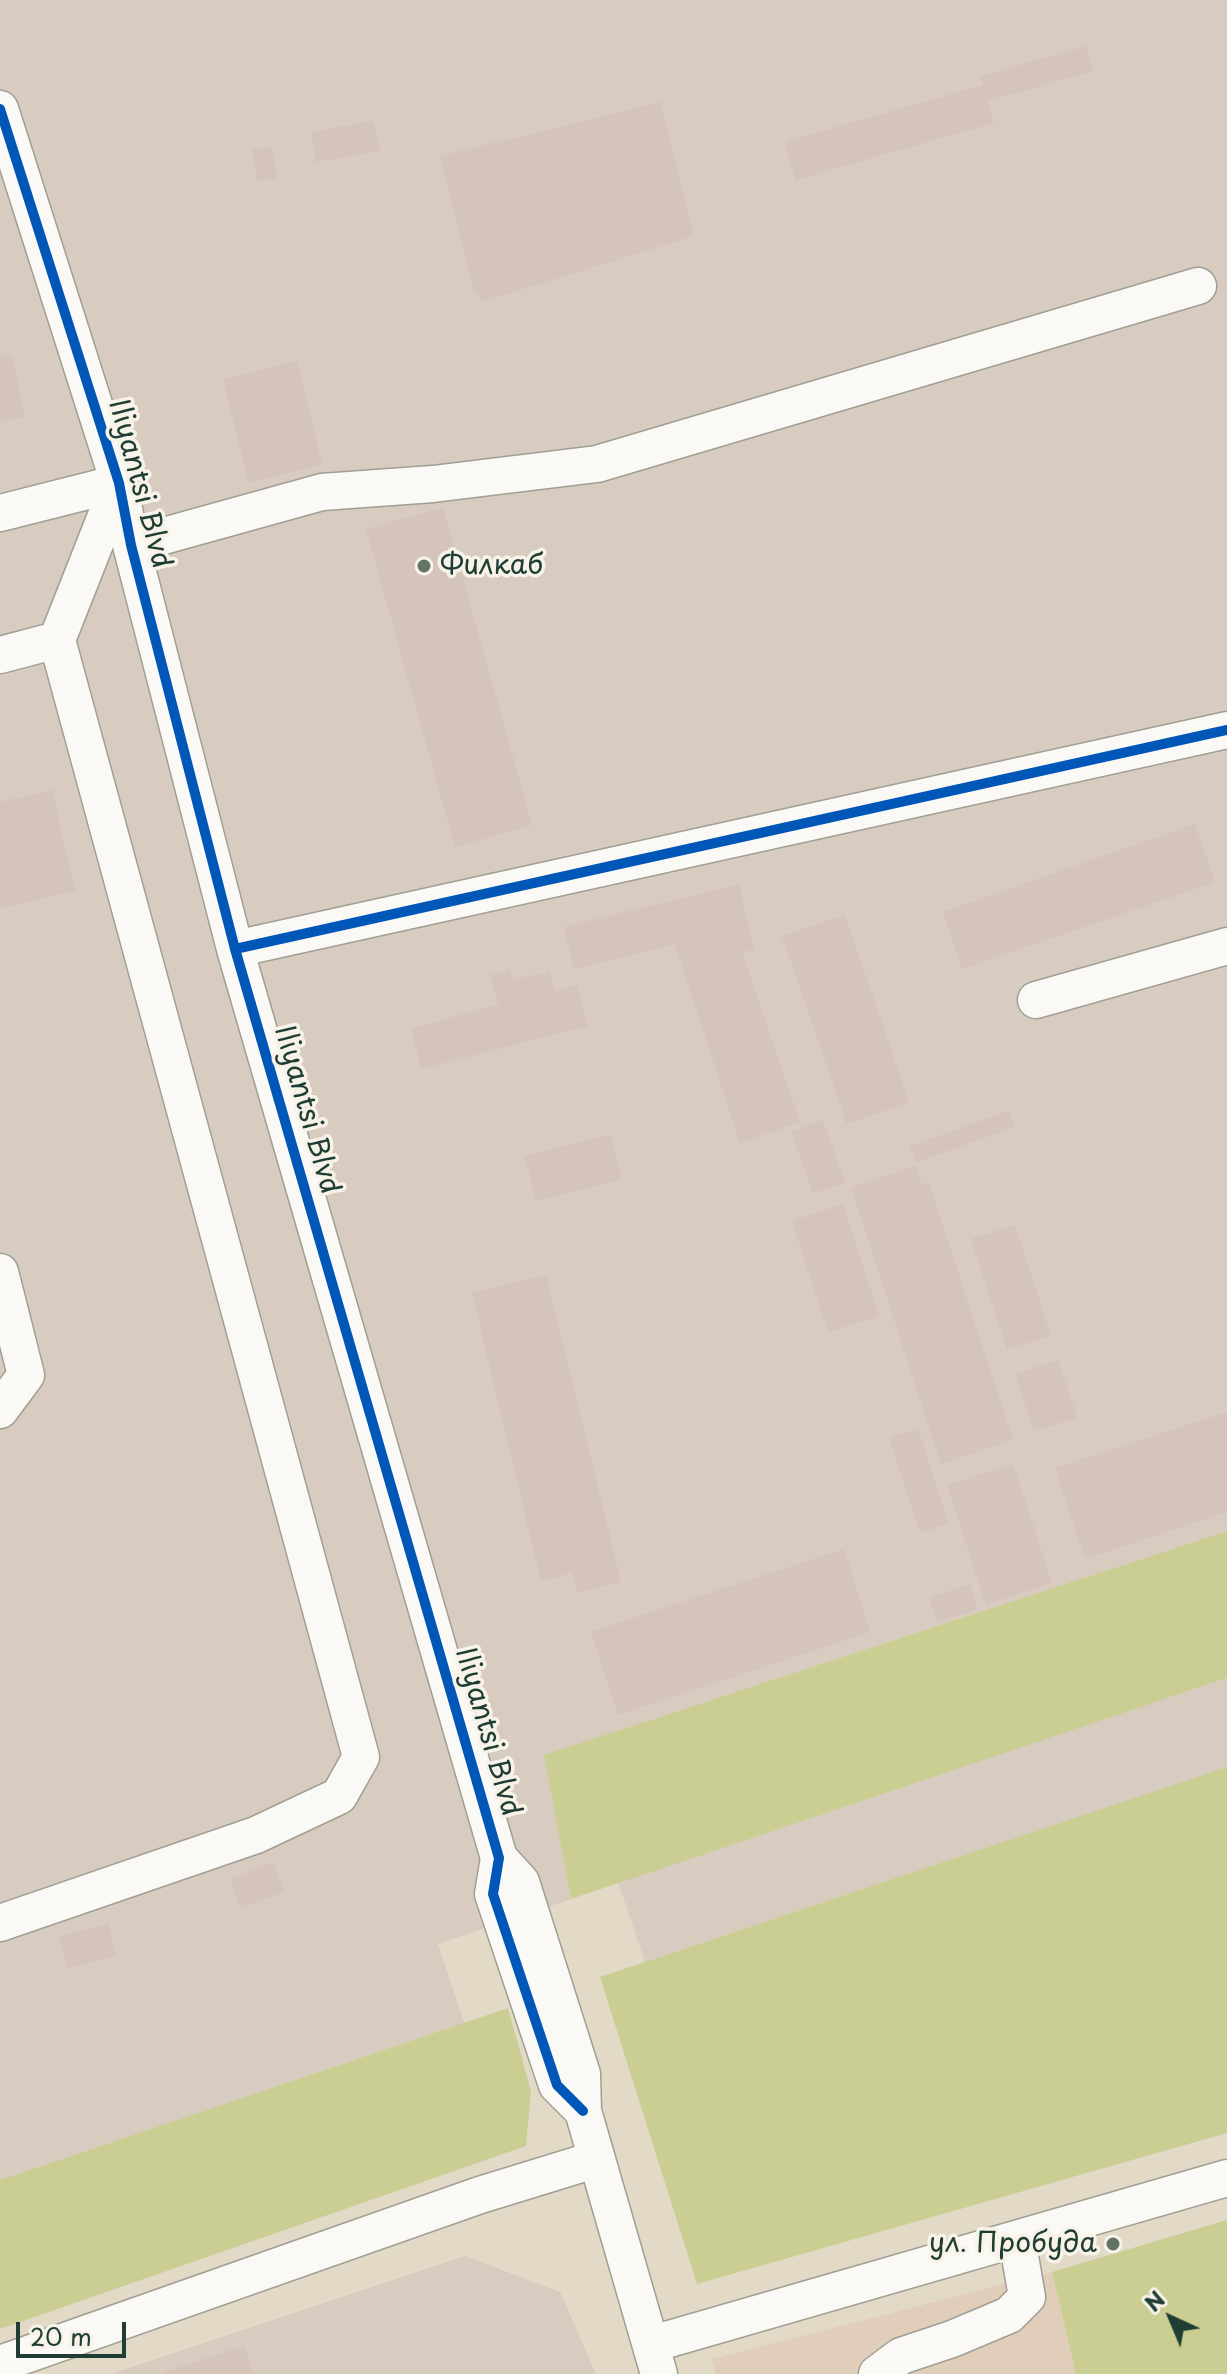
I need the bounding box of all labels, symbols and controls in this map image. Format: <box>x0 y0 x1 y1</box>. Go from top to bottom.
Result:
street label: Iliyantsi Blvd <box>100 396 178 572</box>
place label: Филкаб <box>440 549 543 583</box>
marker: Филкаб <box>415 557 433 575</box>
street label: Iliyantsi Blvd <box>266 1022 346 1198</box>
street label: Iliyantsi Blvd <box>447 1644 527 1820</box>
place label: ул. Пробуда <box>929 2227 1097 2261</box>
marker: ул. Пробуда <box>1104 2235 1122 2253</box>
north arrow <box>1131 2278 1211 2358</box>
text: N <box>1136 2282 1172 2318</box>
scale bar <box>20 2306 130 2356</box>
text: 20 m <box>30 2318 92 2354</box>

